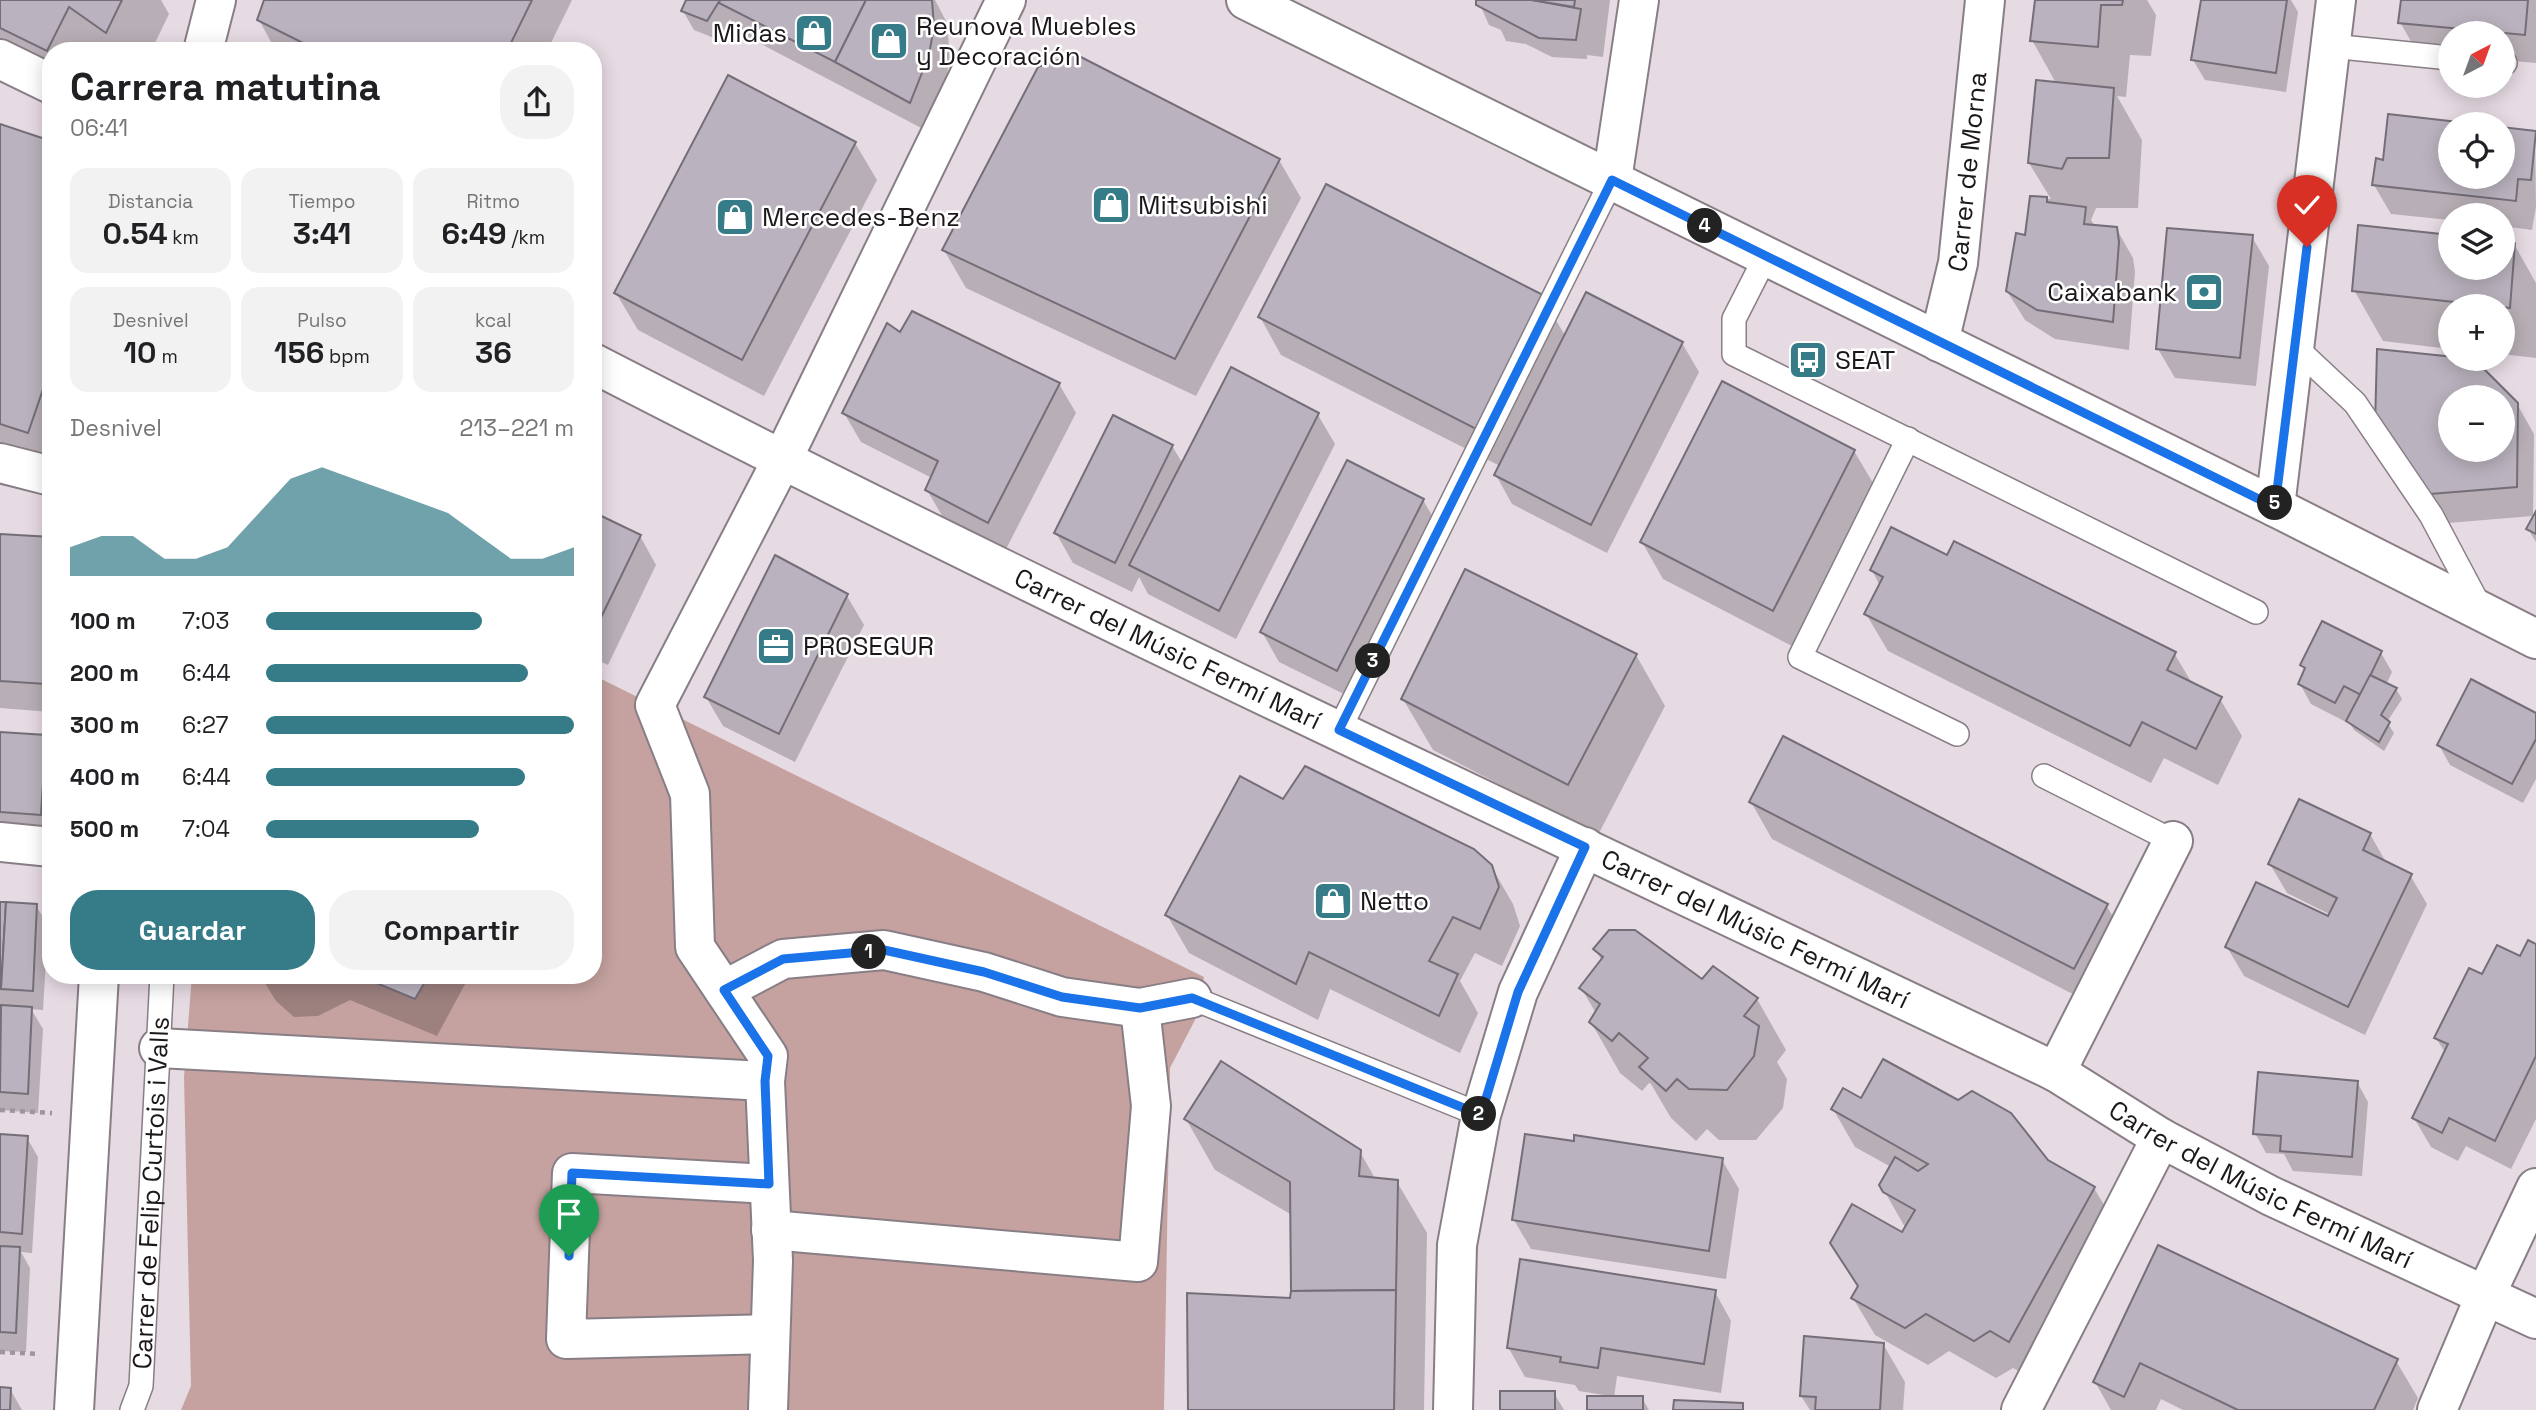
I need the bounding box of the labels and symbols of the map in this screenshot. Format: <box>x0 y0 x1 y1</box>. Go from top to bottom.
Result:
place label: Reunova Muebles y Decoración <box>916 9 1136 73</box>
shop icon: Midas <box>793 12 835 54</box>
place label: Midas <box>713 16 787 50</box>
shop icon: Reunova Muebles y Decoración <box>868 20 910 62</box>
north arrow <box>2438 21 2515 98</box>
street label: Carrer de Morna <box>1939 70 1995 275</box>
pin <box>2277 175 2337 247</box>
shop icon: Mitsubishi <box>1090 184 1132 226</box>
place label: Mitsubishi <box>1138 188 1268 222</box>
shop icon: Mercedes-Benz <box>714 196 756 238</box>
place label: Mercedes-Benz <box>762 200 960 234</box>
pin: 4 <box>1688 208 1722 244</box>
bank icon: Caixabank <box>2183 271 2225 313</box>
place label: Caixabank <box>2047 275 2177 309</box>
bus stop icon: SEAT <box>1787 339 1829 381</box>
place label: SEAT <box>1835 343 1895 377</box>
pin: 5 <box>2258 486 2292 520</box>
street label: Carrer del Músic Fermí Marí <box>1009 560 1327 738</box>
office icon: PROSEGUR <box>755 625 797 667</box>
place label: PROSEGUR <box>803 629 934 663</box>
pin: 3 <box>1356 644 1390 678</box>
street label: Carrer del Músic Fermí Marí <box>1596 842 1915 1017</box>
shop icon: Netto <box>1312 880 1354 922</box>
place label: Netto <box>1360 884 1429 918</box>
pin: 1 <box>852 934 886 970</box>
street label: Carrer de Felip Curtois i Valls <box>125 1016 177 1370</box>
street label: Carrer del Músic Fermí Marí <box>2103 1093 2419 1277</box>
pin: 2 <box>1462 1096 1496 1132</box>
pin <box>539 1184 599 1256</box>

